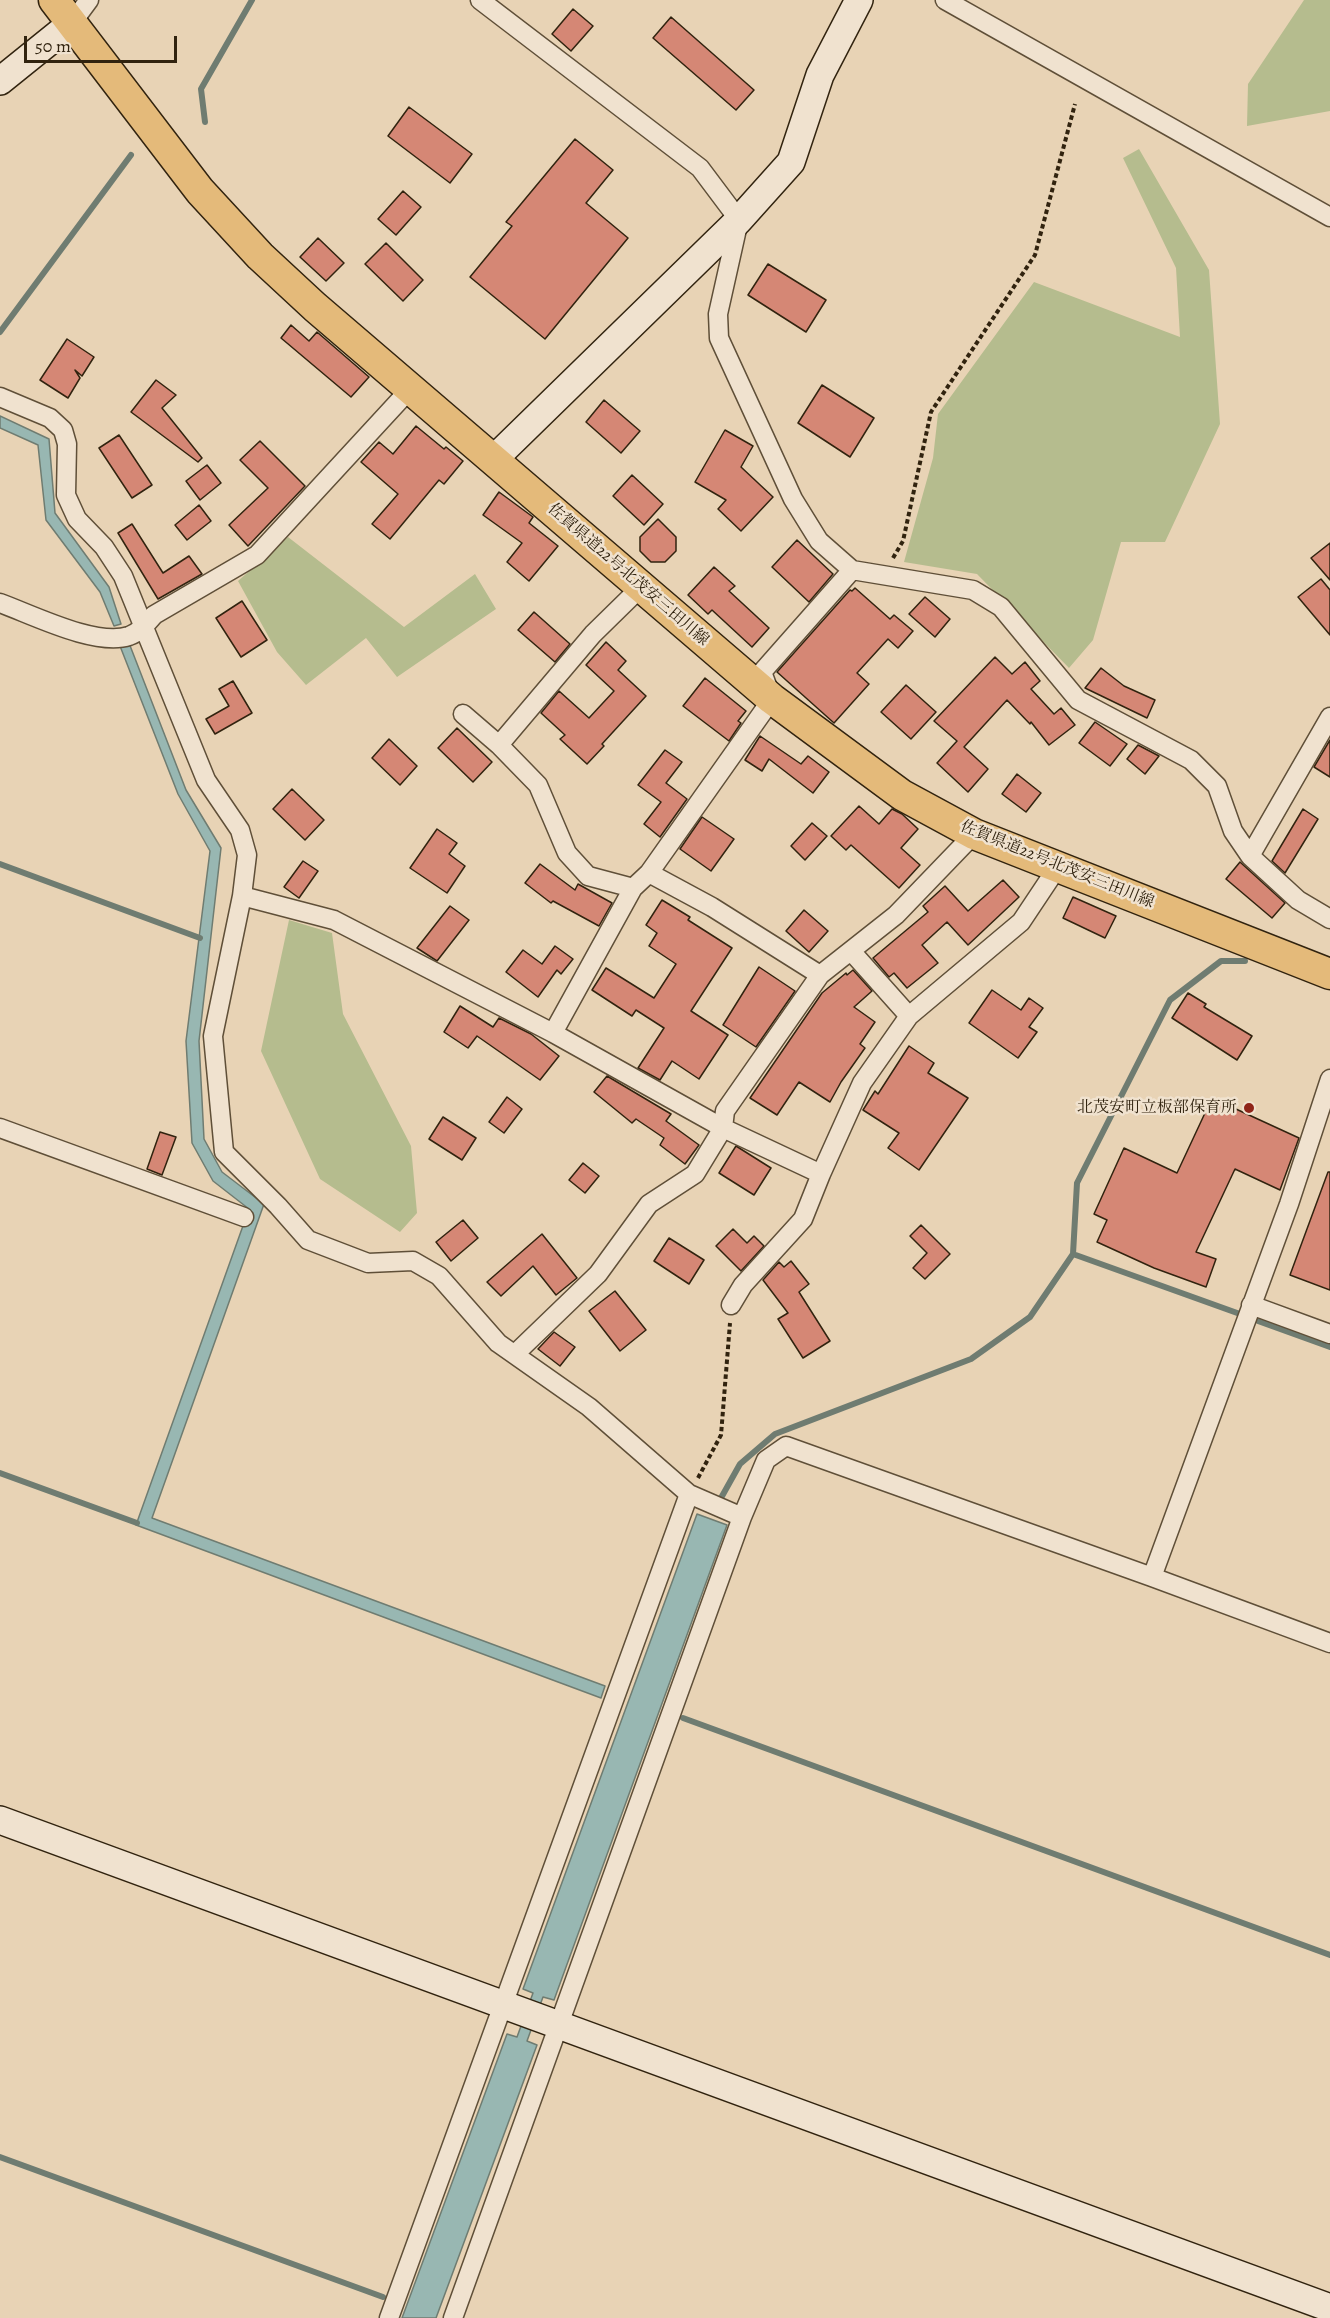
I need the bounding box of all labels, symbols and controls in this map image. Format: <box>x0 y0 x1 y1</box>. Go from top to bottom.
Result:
scale bar <box>27 24 180 62</box>
text: 50 m <box>35 34 71 58</box>
street label: 佐賀県道22号北茂安三田川線 <box>544 500 712 650</box>
street label: 佐賀県道22号北茂安三田川線 <box>957 817 1157 913</box>
place label: 北茂安町立板部保育所 <box>1077 1098 1237 1118</box>
marker: 北茂安町立板部保育所 <box>1242 1101 1256 1115</box>

